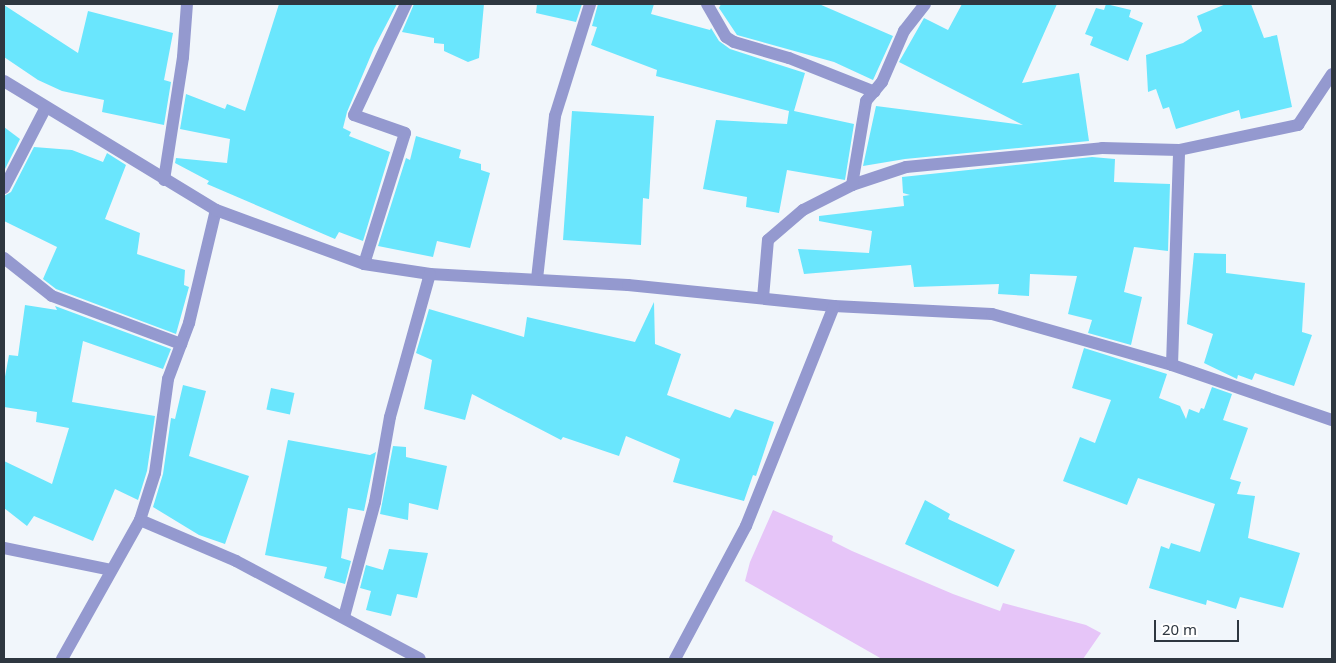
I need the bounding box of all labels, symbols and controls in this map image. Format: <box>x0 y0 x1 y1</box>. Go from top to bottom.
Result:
scale bar <box>1156 610 1241 642</box>
text: 20 m <box>1162 619 1197 639</box>

